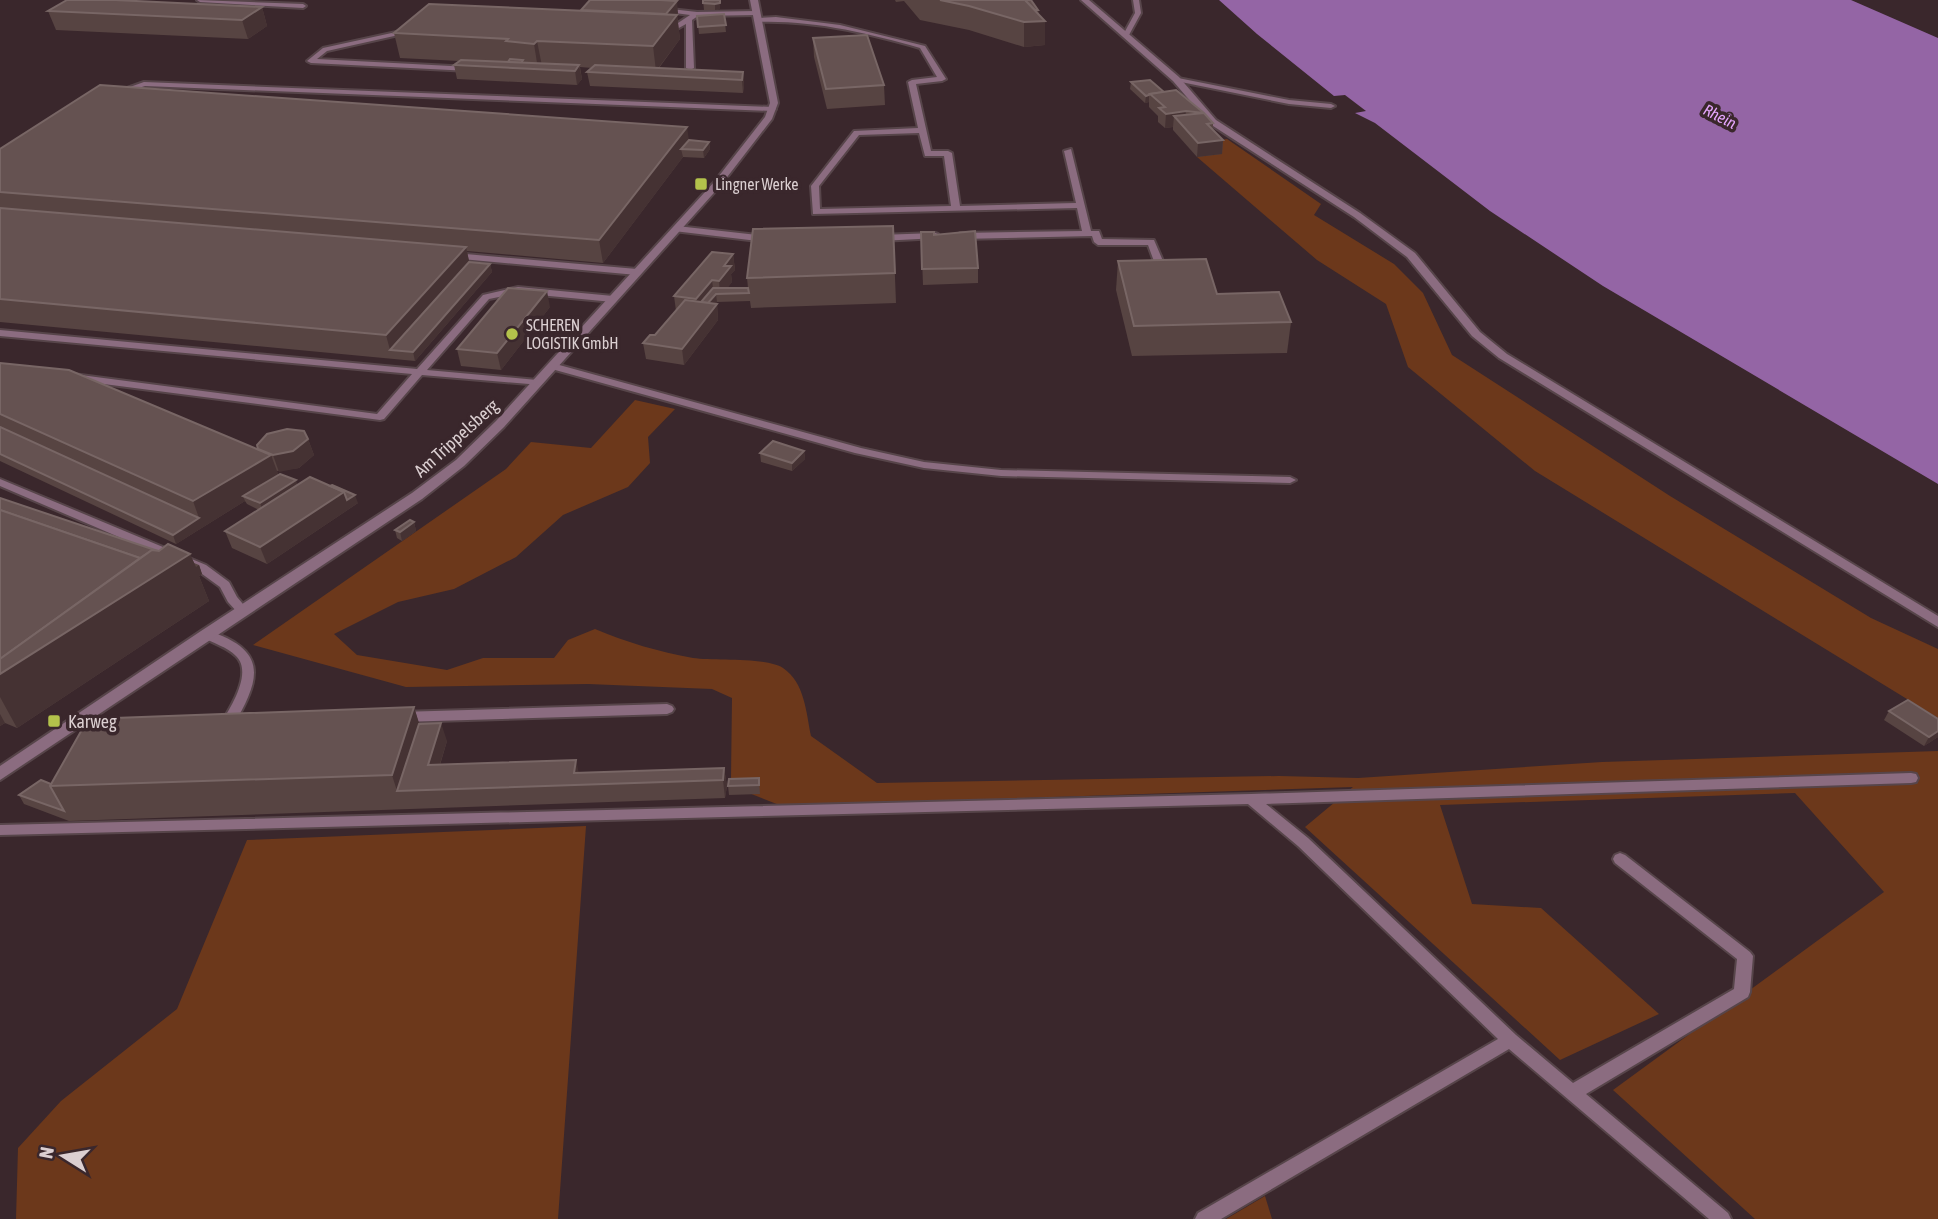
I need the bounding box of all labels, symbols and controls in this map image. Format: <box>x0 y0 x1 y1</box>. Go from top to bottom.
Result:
water label: Rhein <box>1701 100 1740 132</box>
place label: Lingner Werke <box>715 175 799 194</box>
marker: Lingner Werke <box>693 176 709 192</box>
place label: SCHEREN LOGISTIK GmbH <box>526 316 619 352</box>
marker: SCHEREN LOGISTIK GmbH <box>504 326 520 342</box>
street label: Am Trippelsberg <box>410 395 503 481</box>
place label: Karweg <box>68 711 117 732</box>
marker: Karweg <box>46 713 62 729</box>
north arrow <box>28 1121 98 1191</box>
text: N <box>34 1145 58 1160</box>

